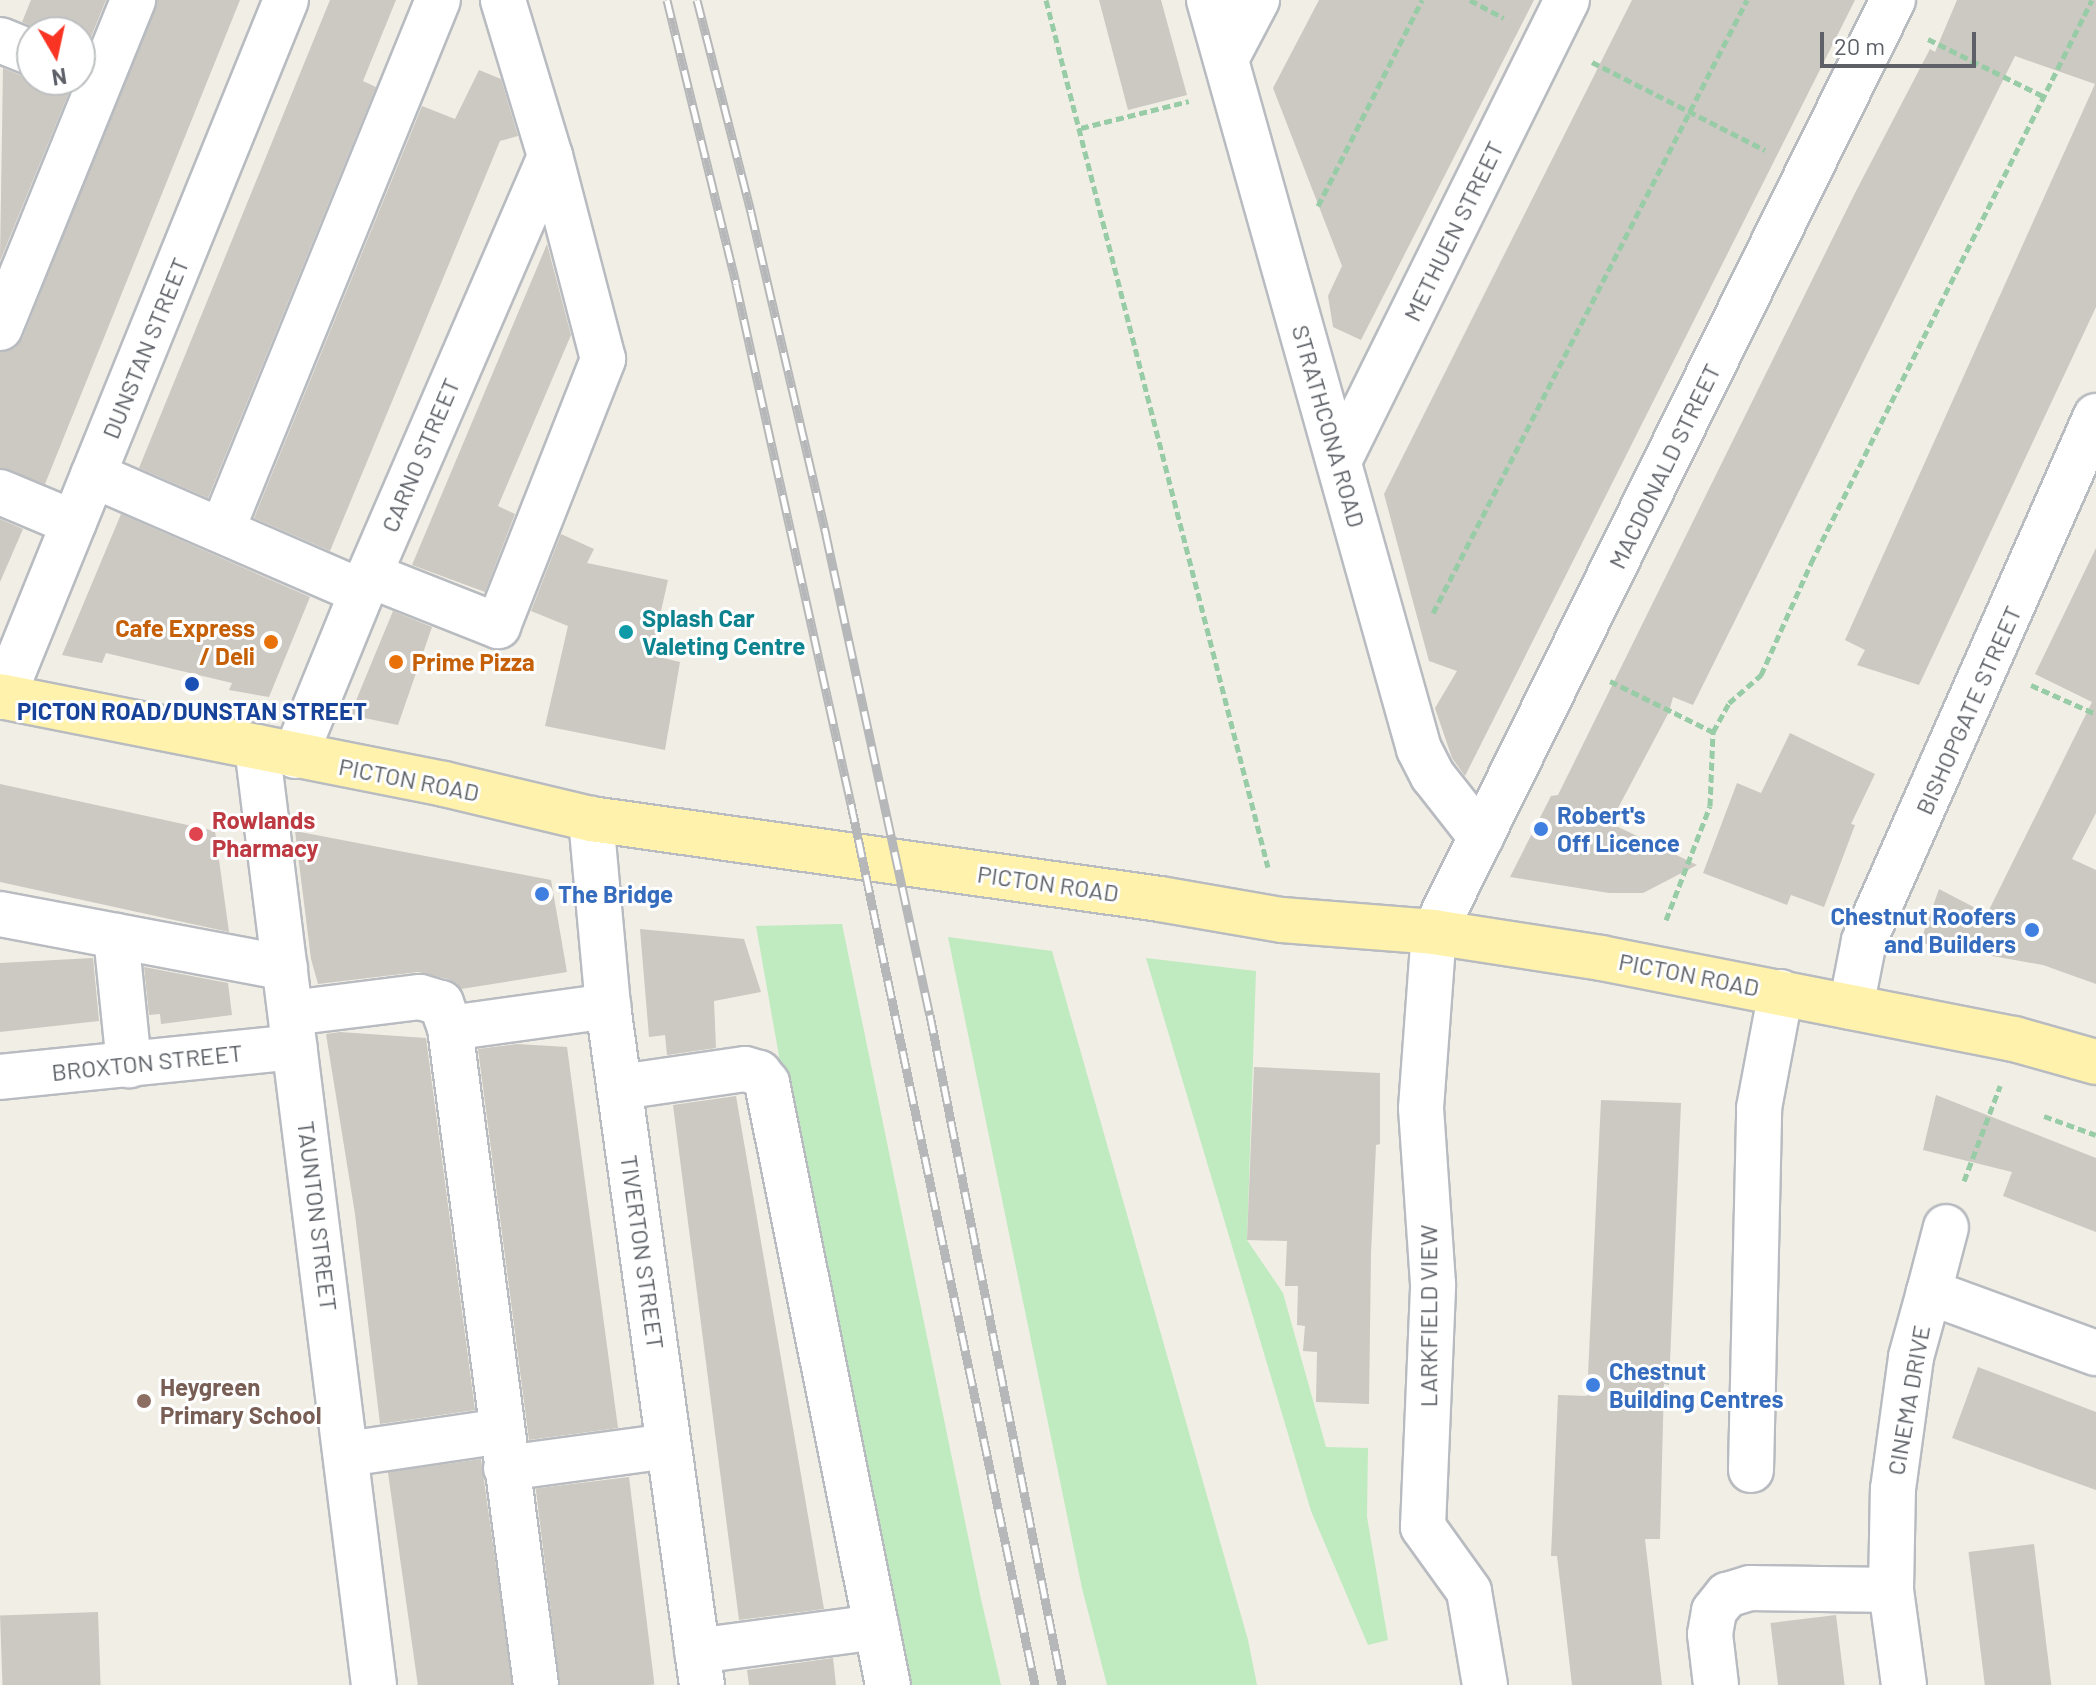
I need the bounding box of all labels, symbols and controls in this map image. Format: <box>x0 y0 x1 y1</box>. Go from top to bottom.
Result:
north arrow <box>16 16 96 96</box>
scale bar <box>1824 16 1980 66</box>
text: 20 m <box>1834 31 1885 60</box>
text: N <box>50 64 69 92</box>
street label: METHUEN STREET <box>1397 136 1509 326</box>
street label: DUNSTAN STREET <box>96 253 194 443</box>
street label: STRATHCONA ROAD <box>1286 321 1372 531</box>
street label: MACDONALD STREET <box>1602 359 1726 573</box>
street label: CARNO STREET <box>375 374 465 536</box>
street label: BISHOPGATE STREET <box>1909 601 2027 819</box>
place label: Splash Car Valeting Centre <box>642 604 805 660</box>
place label: Cafe Express / Deli <box>115 614 255 670</box>
marker: Splash Car Valeting Centre <box>617 623 635 641</box>
marker: Cafe Express / Deli <box>262 633 280 651</box>
place label: Prime Pizza <box>412 648 535 676</box>
marker: Prime Pizza <box>387 653 405 671</box>
marker: PICTON ROAD/DUNSTAN STREET <box>183 675 201 693</box>
place label: PICTON ROAD/DUNSTAN STREET <box>17 697 367 725</box>
street label: PICTON ROAD <box>336 751 482 807</box>
place label: Robert's Off Licence <box>1557 801 1680 857</box>
place label: Rowlands Pharmacy <box>212 806 319 862</box>
marker: Robert's Off Licence <box>1532 820 1550 838</box>
marker: Rowlands Pharmacy <box>187 825 205 843</box>
street label: PICTON ROAD <box>976 859 1120 907</box>
place label: The Bridge <box>558 880 673 908</box>
marker: The Bridge <box>533 885 551 903</box>
place label: Chestnut Roofers and Builders <box>1830 902 2016 958</box>
marker: Chestnut Roofers and Builders <box>2023 921 2041 939</box>
street label: PICTON ROAD <box>1616 946 1762 1002</box>
street label: BROXTON STREET <box>50 1038 244 1086</box>
street label: TAUNTON STREET <box>292 1119 344 1313</box>
street label: TIVERTON STREET <box>615 1153 671 1351</box>
street label: LARKFIELD VIEW <box>1414 1225 1442 1407</box>
street label: CINEMA DRIVE <box>1881 1323 1935 1477</box>
place label: Chestnut Building Centres <box>1609 1357 1784 1413</box>
place label: Heygreen Primary School <box>160 1373 322 1429</box>
marker: Chestnut Building Centres <box>1584 1376 1602 1394</box>
marker: Heygreen Primary School <box>135 1392 153 1410</box>

